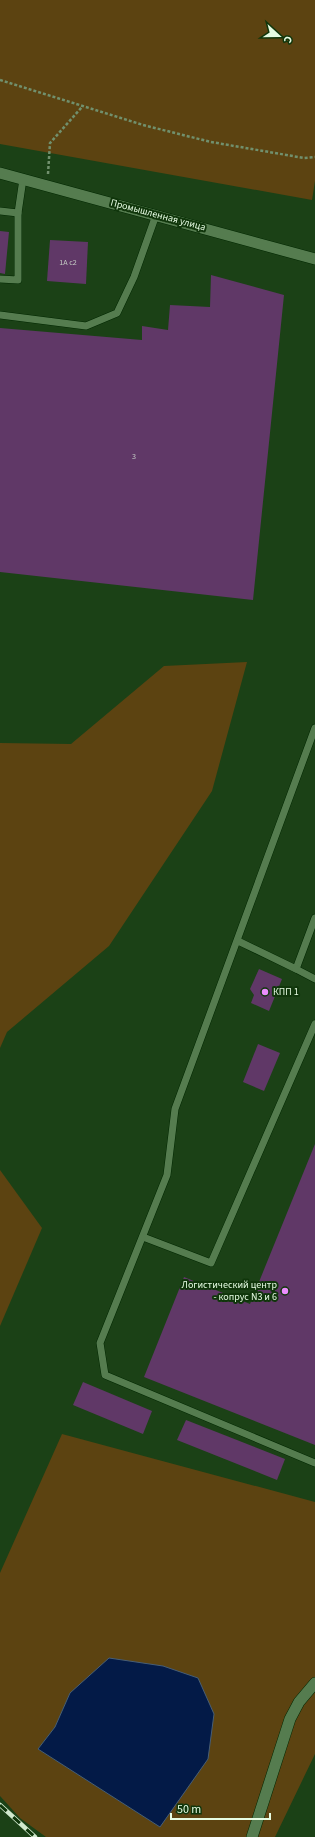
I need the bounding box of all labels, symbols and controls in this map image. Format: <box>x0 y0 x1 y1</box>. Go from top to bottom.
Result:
north arrow <box>259 16 299 56</box>
text: С <box>280 34 296 46</box>
street label: Промышленная улица <box>109 196 207 234</box>
house number: 1А с2 <box>59 257 77 268</box>
house number: 3 <box>132 451 136 462</box>
place label: КПП 1 <box>273 985 299 999</box>
marker: КПП 1 <box>260 987 270 997</box>
place label: Логистический центр - копрус N3 и 6 <box>182 1278 277 1304</box>
marker: Логистический центр - копрус N3 и 6 <box>280 1286 290 1296</box>
scale bar <box>171 1795 270 1821</box>
text: 50 m <box>177 1801 201 1818</box>

